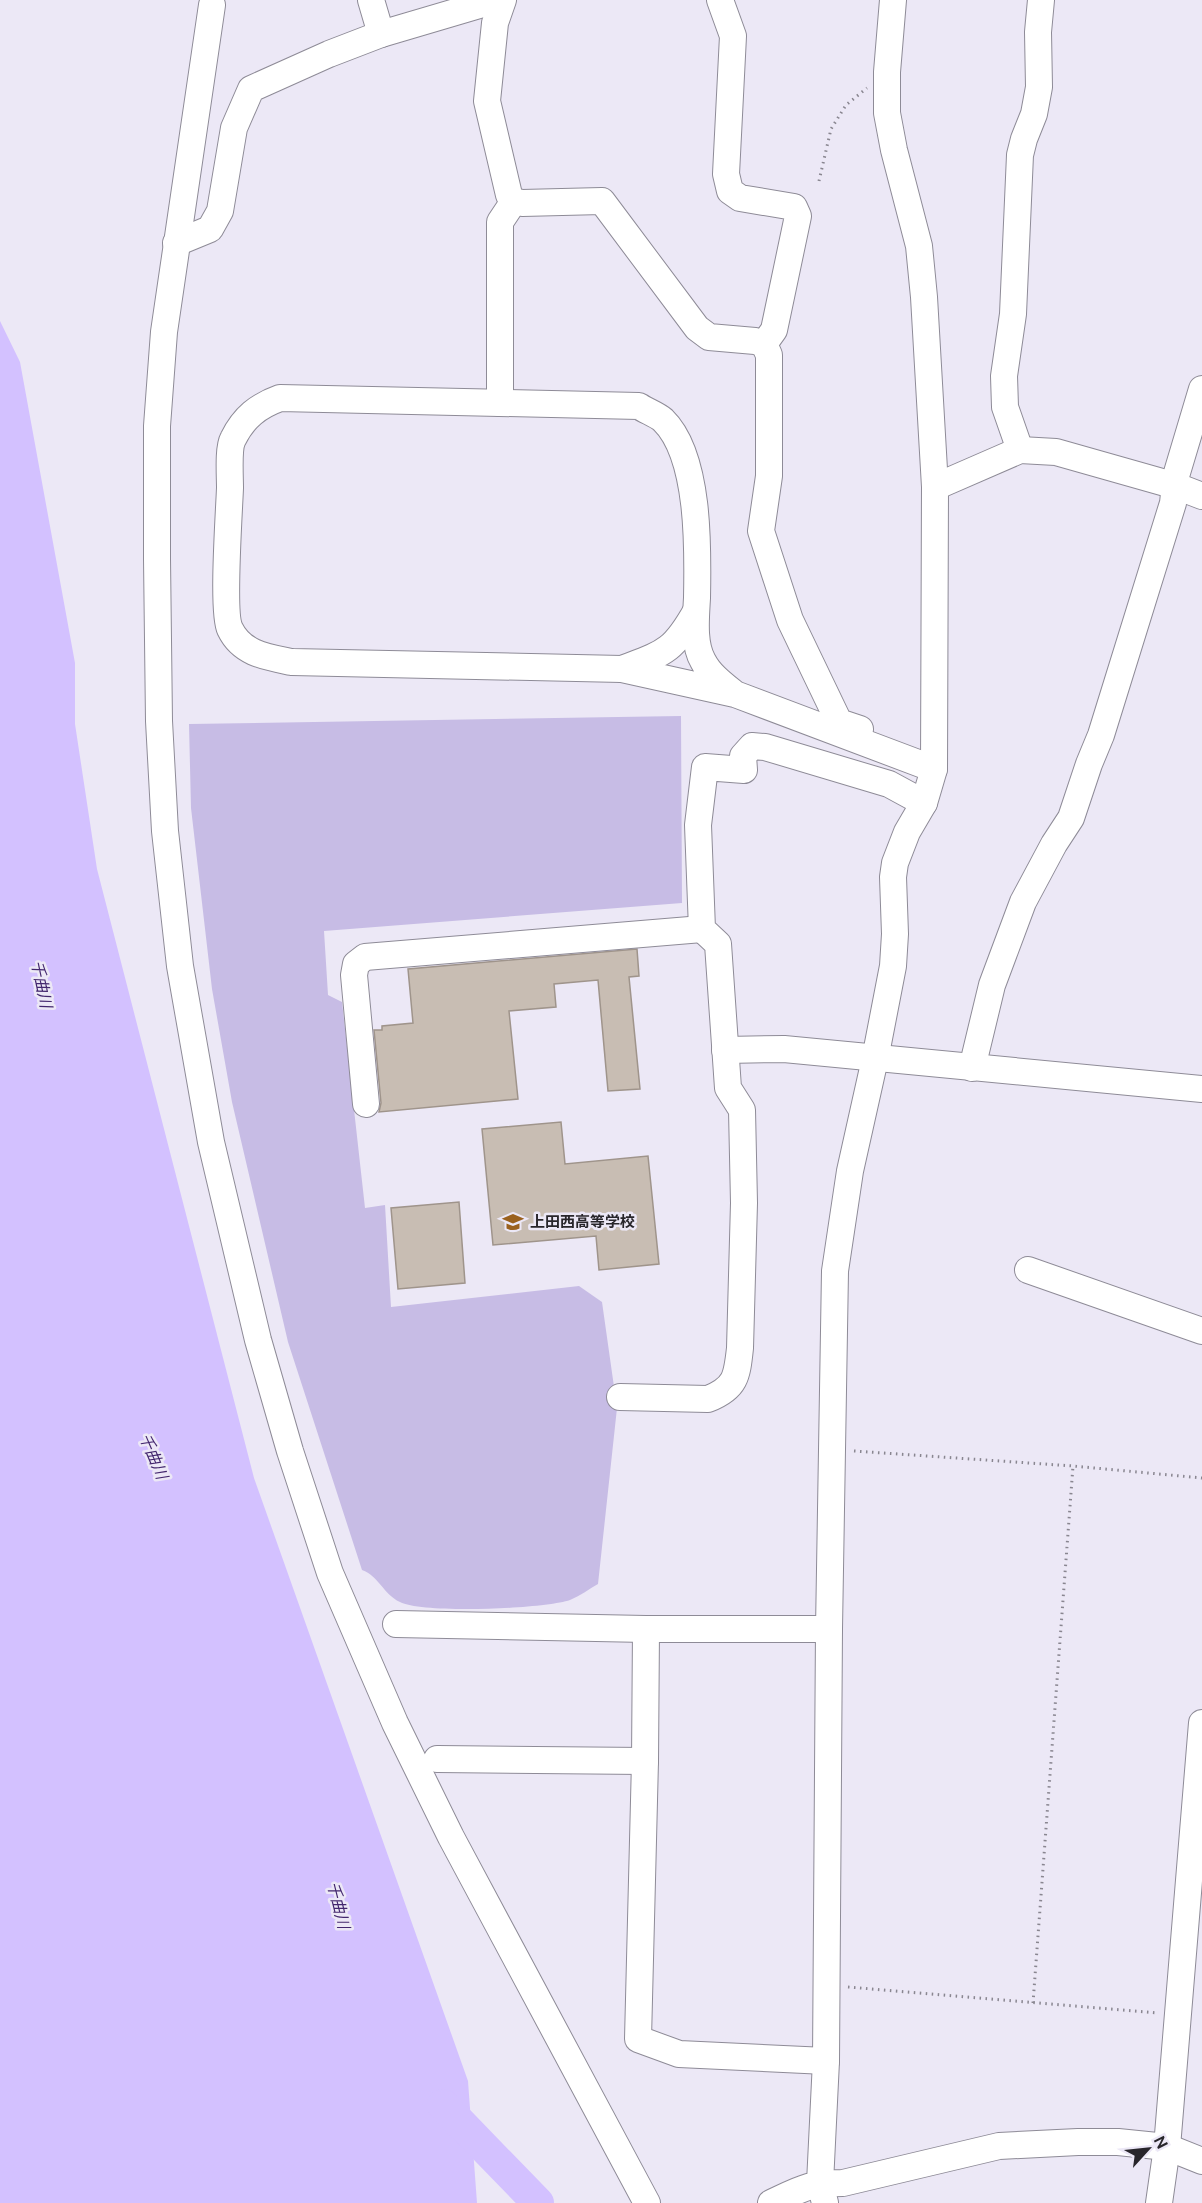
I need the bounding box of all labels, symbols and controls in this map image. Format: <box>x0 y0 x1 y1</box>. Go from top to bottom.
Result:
water label: 千曲川 <box>28 959 56 1011</box>
school or university icon: 上田西高等学校 <box>501 1210 525 1234</box>
place label: 上田西高等学校 <box>530 1213 635 1230</box>
water label: 千曲川 <box>136 1430 172 1483</box>
water label: 千曲川 <box>324 1880 354 1932</box>
north arrow <box>1118 2119 1178 2179</box>
text: N <box>1151 2133 1172 2152</box>

